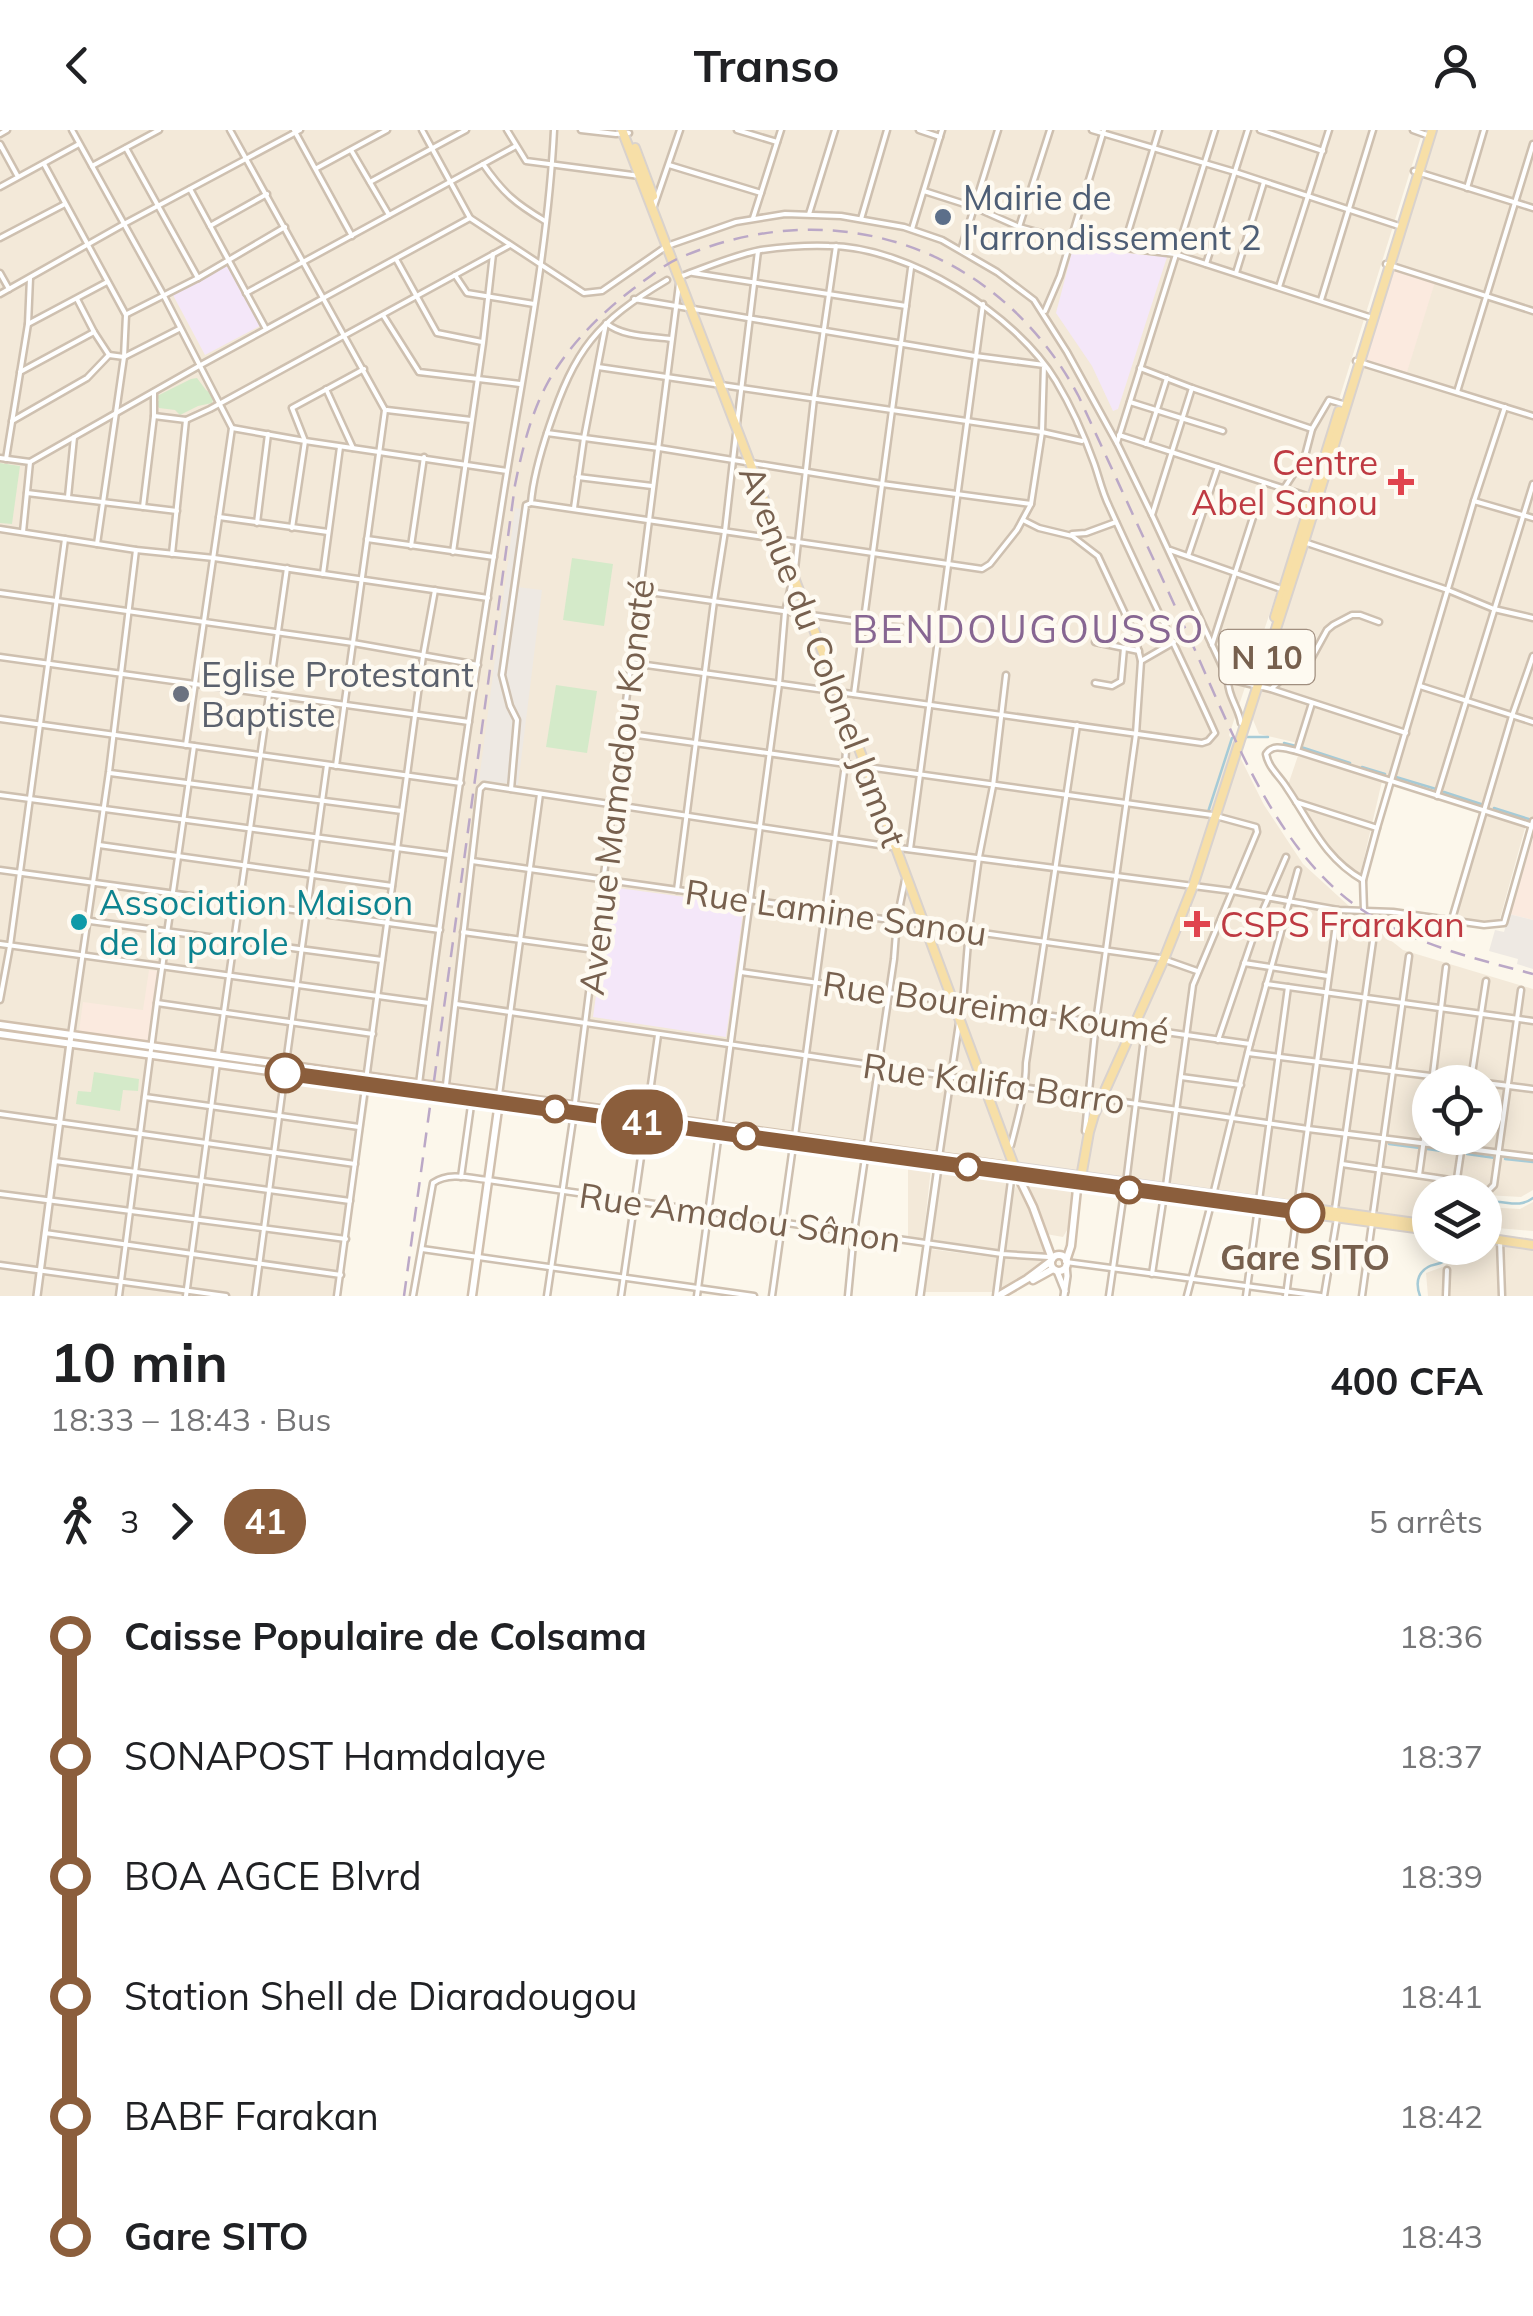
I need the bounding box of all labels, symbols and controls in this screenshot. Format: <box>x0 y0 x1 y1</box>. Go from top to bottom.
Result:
text: Transo <box>693 37 840 93</box>
icon: back <box>50 38 105 93</box>
icon: person <box>1428 38 1483 93</box>
place label: Mairie de l'arrondissement 2 <box>963 175 1262 259</box>
marker: Mairie de l'arrondissement 2 <box>932 206 954 228</box>
place label: Centre Abel Sanou <box>1191 440 1378 524</box>
street label: Avenue du Colonel Jamot <box>730 459 916 853</box>
marker: Centre Abel Sanou <box>1388 469 1414 495</box>
street label: Avenue Mamadou Konaté <box>569 577 663 997</box>
district label: BENDOUGOUSSO <box>852 605 1206 653</box>
road number: N 10 <box>1220 630 1314 684</box>
place label: Eglise Protestant Baptiste <box>201 652 474 736</box>
marker: Eglise Protestant Baptiste <box>170 683 192 705</box>
street label: Rue Lamine Sanou <box>682 869 990 955</box>
place label: Association Maison de la parole <box>99 880 413 964</box>
place label: CSPS Frarakan <box>1220 902 1465 946</box>
marker: Association Maison de la parole <box>68 911 90 933</box>
marker: CSPS Frarakan <box>1184 911 1210 937</box>
street label: Rue Boureima Koumé <box>820 961 1172 1053</box>
street label: Rue Kalifa Barro <box>860 1043 1128 1123</box>
unlabelled marker <box>266 1054 304 1092</box>
map controls <box>1412 1065 1502 1265</box>
button: locate <box>1412 1065 1502 1155</box>
line badge: 41 <box>597 1090 687 1154</box>
unlabelled marker <box>542 1096 568 1122</box>
text: 41 <box>621 1100 663 1144</box>
unlabelled marker <box>733 1123 759 1149</box>
unlabelled marker <box>955 1154 981 1180</box>
street label: Rue Amadou Sânon <box>576 1173 904 1261</box>
button: layers <box>1412 1175 1502 1265</box>
unlabelled marker <box>1116 1177 1142 1203</box>
marker: Gare SITO <box>1286 1194 1324 1232</box>
place label: Gare SITO <box>1220 1235 1390 1279</box>
text: 10 min <box>50 1327 228 1396</box>
text: 400 CFA <box>1330 1357 1483 1405</box>
text: 18:33 – 18:43 · Bus <box>50 1399 331 1439</box>
icon: walk <box>50 1494 105 1549</box>
icon: forward <box>154 1494 209 1549</box>
text: 41 <box>244 1499 286 1543</box>
text: 3 <box>120 1501 139 1541</box>
text: 5 arrêts <box>1369 1501 1483 1541</box>
text: Caisse Populaire de Colsama <box>124 1612 647 1660</box>
text: 18:36 <box>1399 1616 1483 1656</box>
text: SONAPOST Hamdalaye <box>124 1732 546 1780</box>
text: 18:37 <box>1399 1736 1483 1776</box>
text: BOA AGCE Blvrd <box>124 1852 421 1900</box>
text: 18:39 <box>1399 1856 1483 1896</box>
text: Station Shell de Diaradougou <box>124 1972 638 2020</box>
text: 18:41 <box>1399 1976 1483 2016</box>
text: BABF Farakan <box>124 2092 379 2140</box>
text: 18:42 <box>1399 2096 1483 2136</box>
text: Gare SITO <box>124 2212 309 2260</box>
text: 18:43 <box>1399 2216 1483 2256</box>

